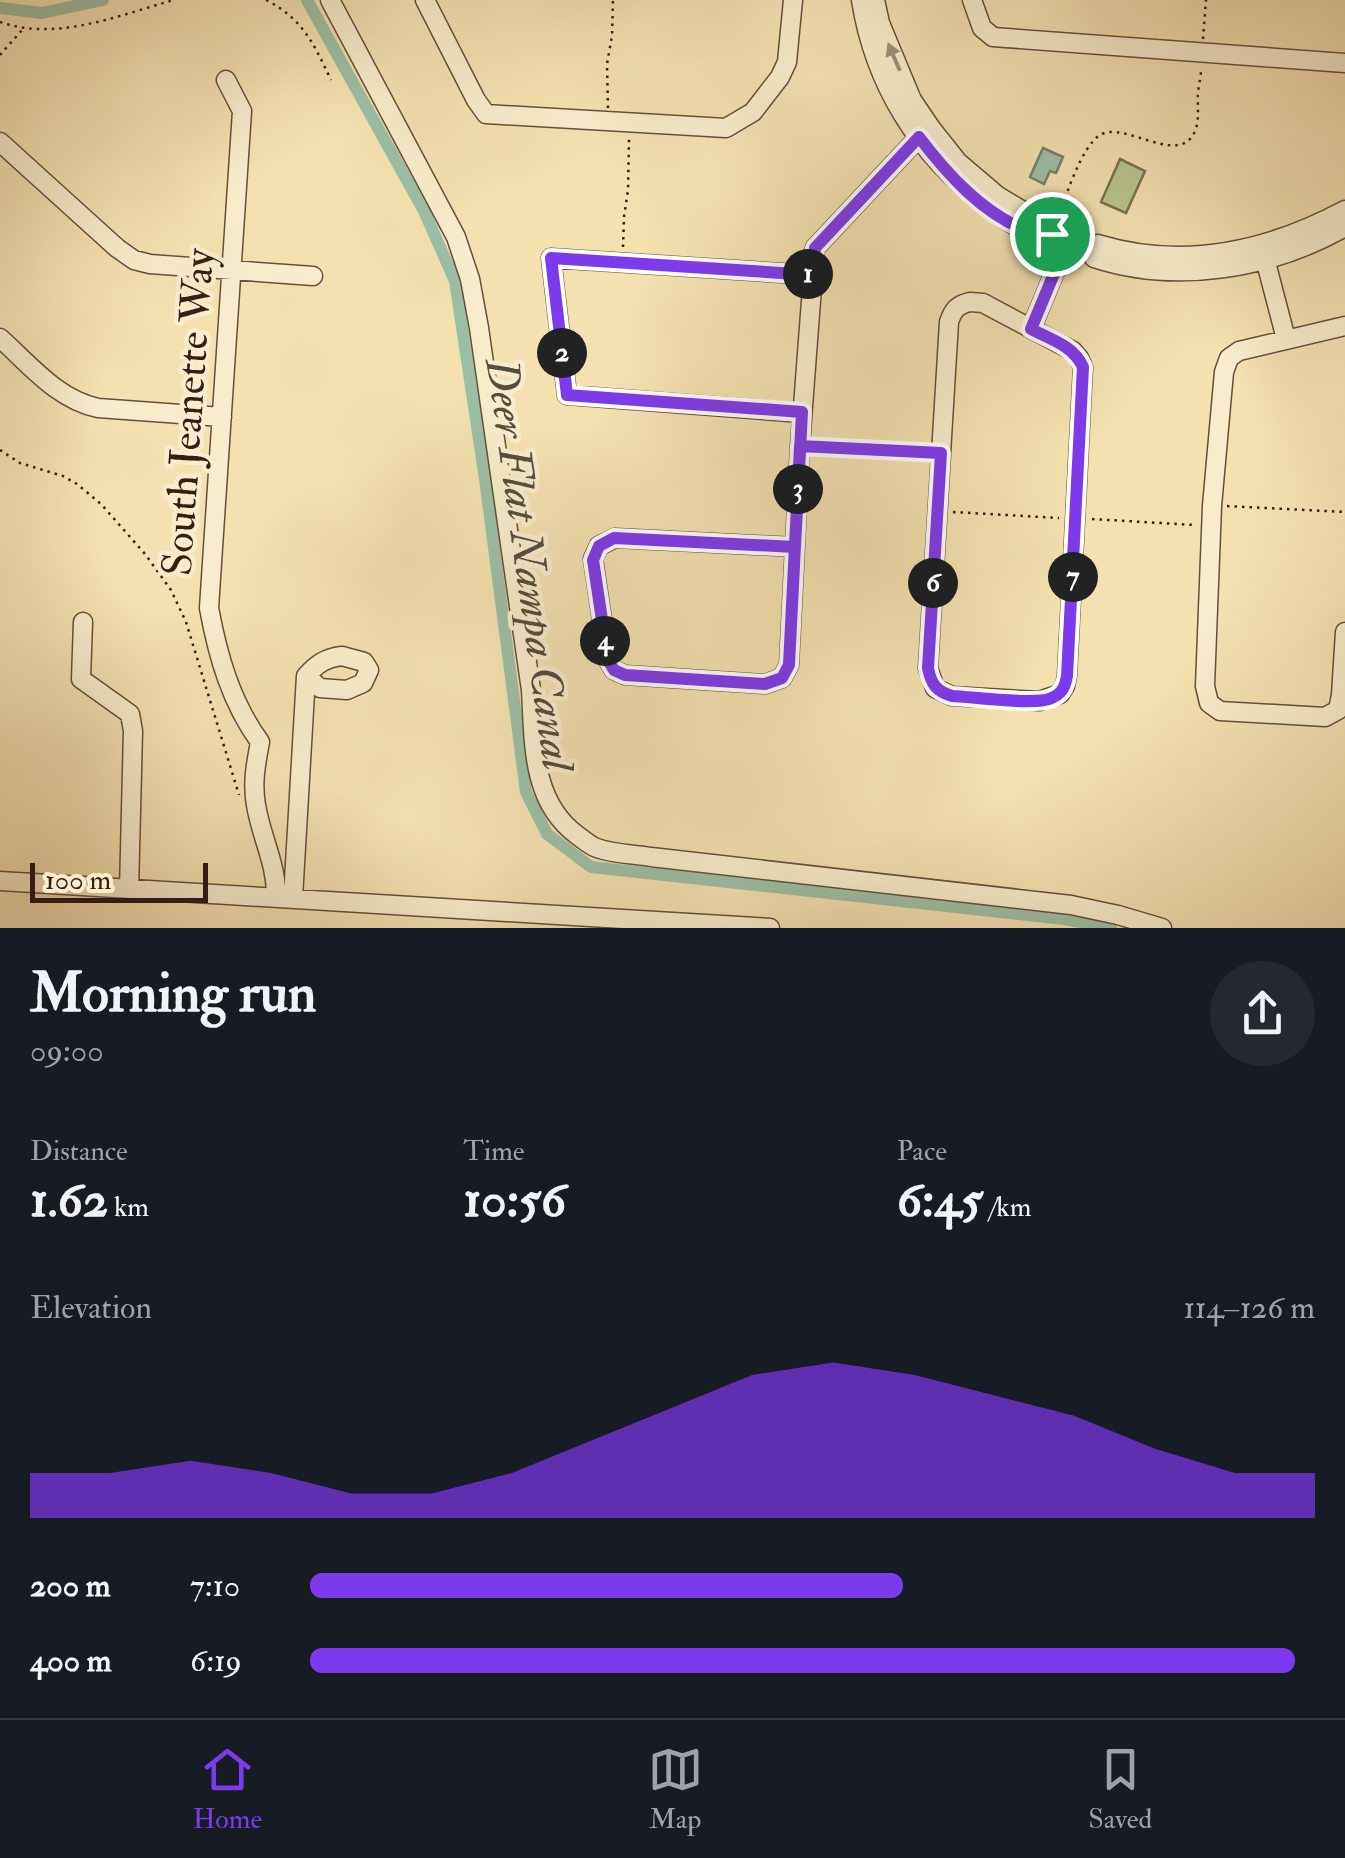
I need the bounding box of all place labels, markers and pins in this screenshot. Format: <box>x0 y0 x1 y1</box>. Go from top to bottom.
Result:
pin <box>1010 192 1095 277</box>
pin: 1 <box>783 249 833 299</box>
pin: 2 <box>537 328 587 378</box>
pin: 3 <box>773 464 823 514</box>
pin: 7 <box>1048 552 1098 602</box>
pin: 6 <box>908 558 958 608</box>
pin: 4 <box>580 616 630 666</box>

